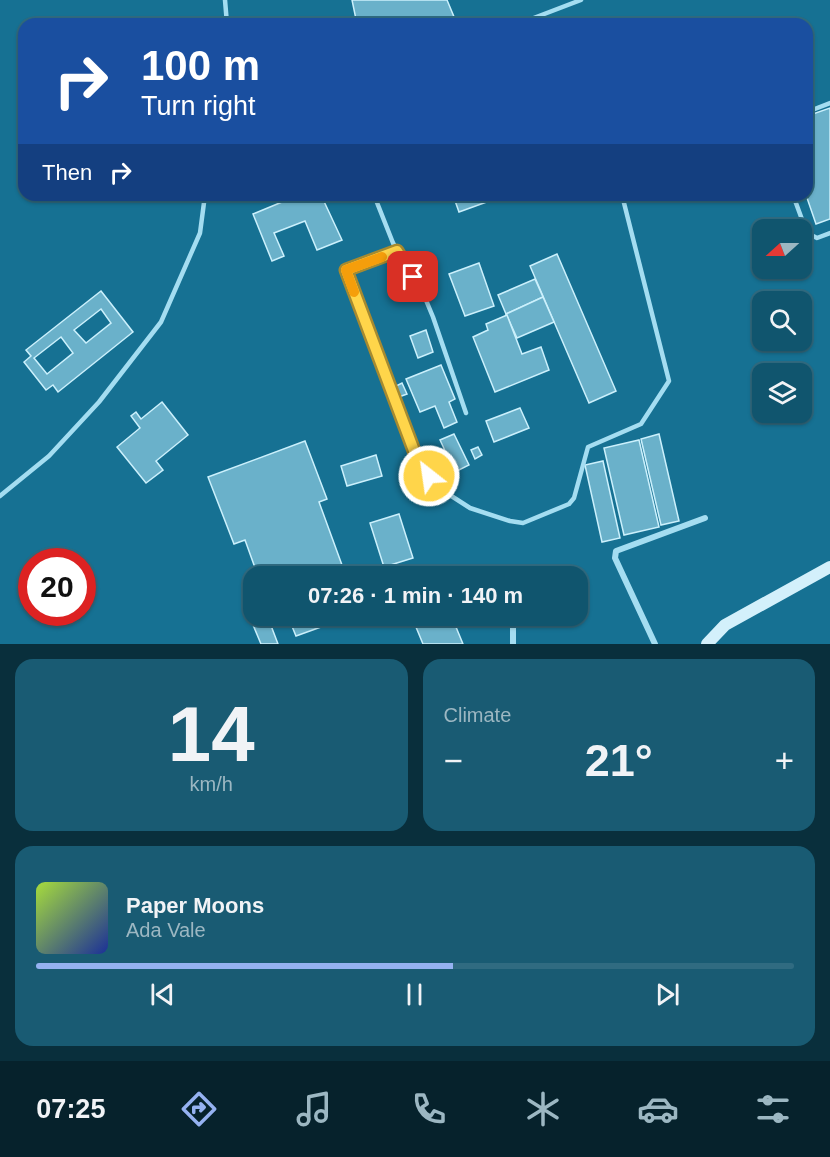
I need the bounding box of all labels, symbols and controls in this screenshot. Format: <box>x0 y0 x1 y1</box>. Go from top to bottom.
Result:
icon: right <box>42 42 120 120</box>
text: 100 m <box>141 42 260 89</box>
text: Turn right <box>141 91 256 121</box>
icon: right <box>104 156 137 189</box>
text: Then <box>42 160 92 185</box>
north arrow <box>752 219 812 279</box>
map controls <box>752 219 812 423</box>
pin <box>387 251 438 302</box>
icon: arrive <box>396 260 429 293</box>
button: search <box>752 291 812 351</box>
button: layers <box>752 363 812 423</box>
position arrow <box>397 444 461 508</box>
speed limit sign: 20 <box>18 548 96 626</box>
text: 07:26 · 1 min · 140 m <box>308 583 523 608</box>
text: 14 <box>168 690 255 778</box>
text: Climate <box>444 704 511 726</box>
text: 21° <box>585 735 653 786</box>
text: − <box>444 742 463 779</box>
text: + <box>775 742 794 779</box>
text: km/h <box>190 773 233 795</box>
text: Paper Moons <box>126 893 264 918</box>
text: Ada Vale <box>126 919 206 941</box>
icon: previous <box>146 978 179 1011</box>
icon: pause <box>398 978 431 1011</box>
icon: next <box>651 978 684 1011</box>
icon: directions <box>178 1088 220 1130</box>
icon: music <box>293 1088 335 1130</box>
icon: phone <box>408 1088 450 1130</box>
icon: climate <box>522 1088 564 1130</box>
icon: car <box>637 1088 679 1130</box>
icon: filters <box>752 1088 794 1130</box>
text: 07:25 <box>36 1094 105 1124</box>

